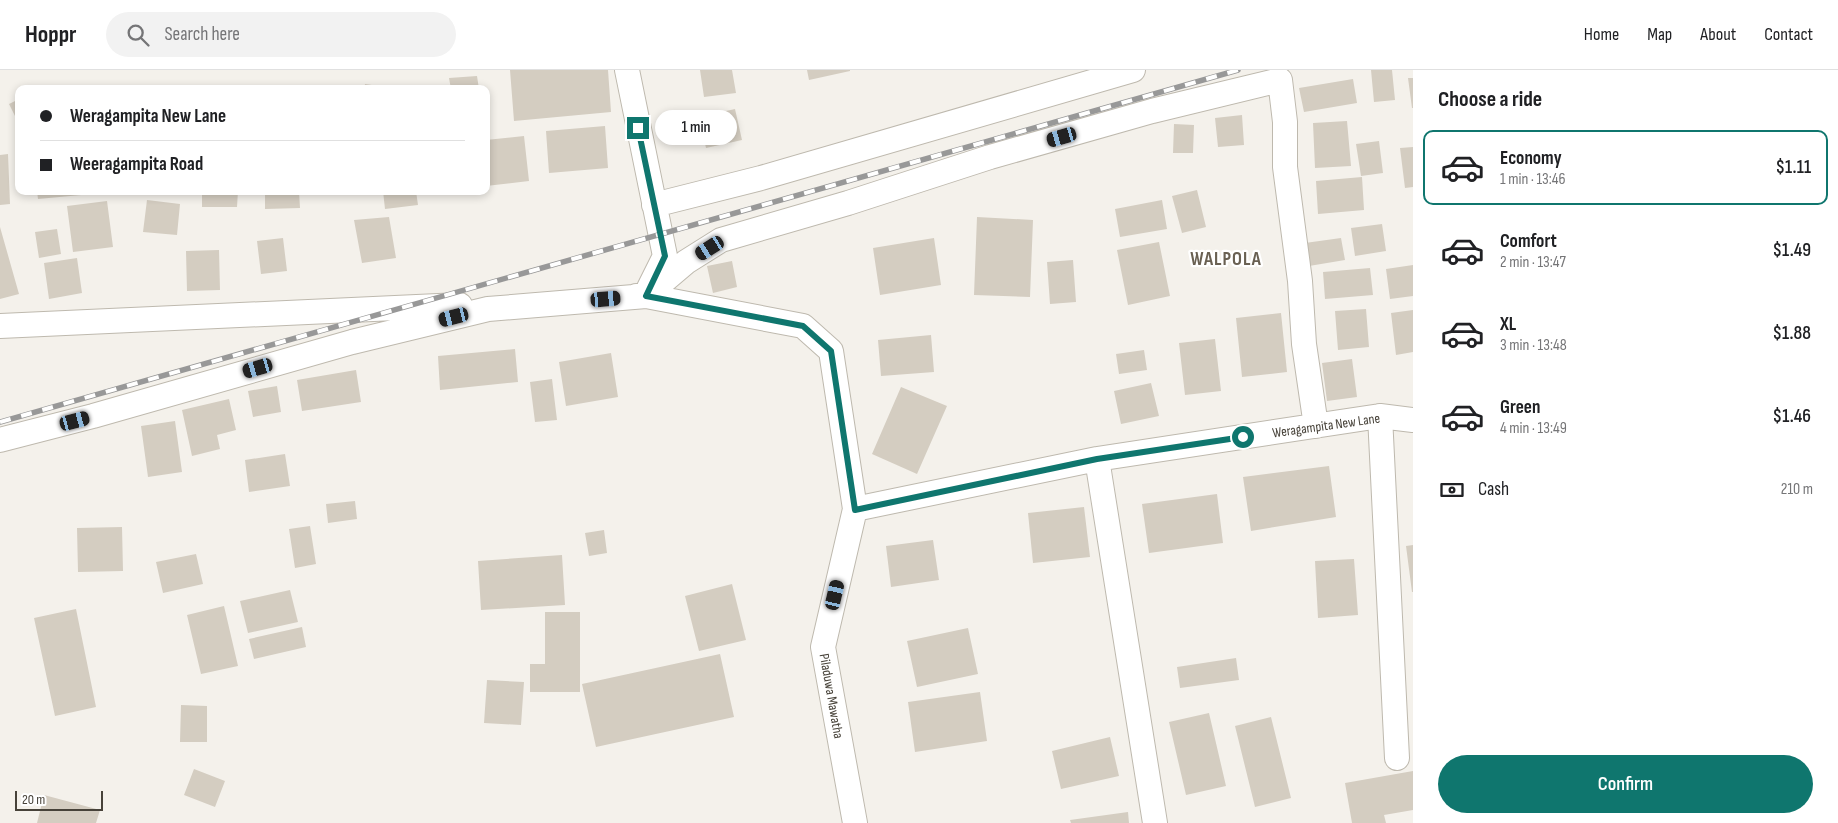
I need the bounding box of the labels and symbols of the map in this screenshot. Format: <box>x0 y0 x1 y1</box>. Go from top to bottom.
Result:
callout: 1 min <box>656 110 738 146</box>
route end <box>627 117 649 139</box>
car <box>1045 126 1078 148</box>
car <box>693 234 726 262</box>
district label: WALPOLA <box>1190 248 1262 271</box>
car <box>590 290 621 308</box>
car <box>437 306 470 328</box>
car <box>241 357 274 379</box>
car <box>58 410 91 432</box>
street label: Weragampita New Lane <box>1271 410 1381 441</box>
route start <box>1232 426 1254 448</box>
car <box>824 579 845 611</box>
street label: Piladuwa Mawatha <box>816 652 847 740</box>
scale bar <box>15 788 102 811</box>

